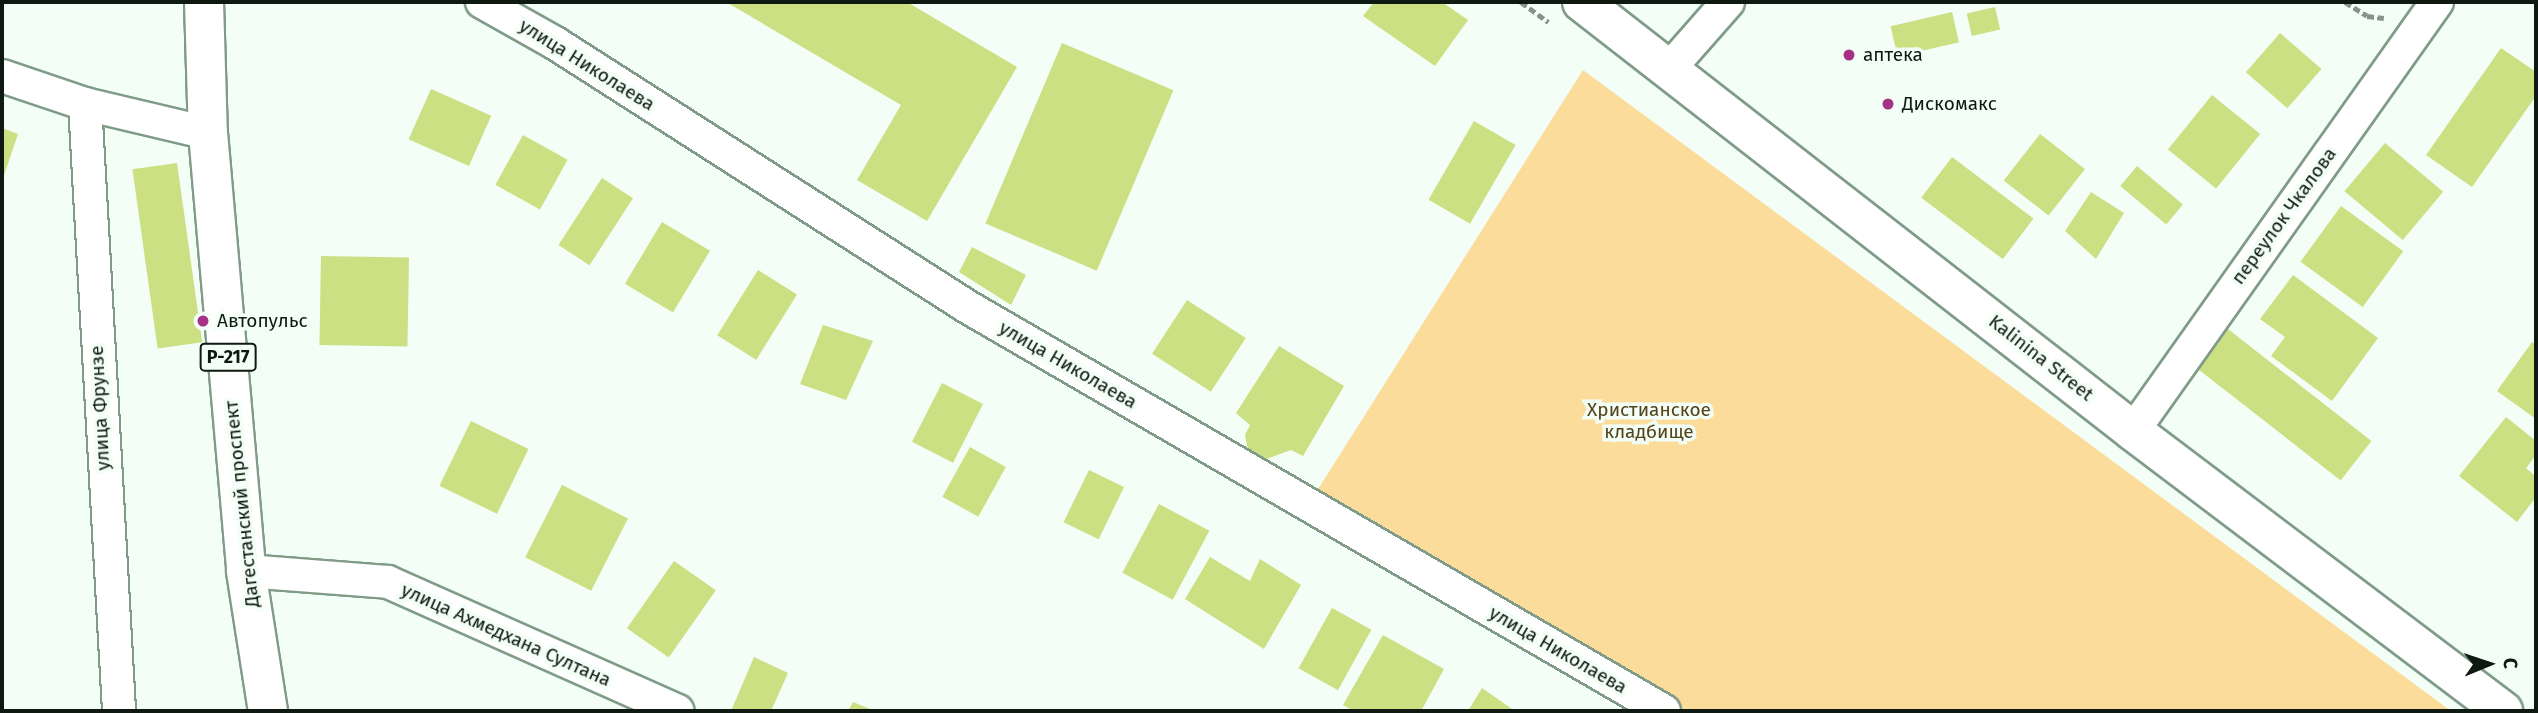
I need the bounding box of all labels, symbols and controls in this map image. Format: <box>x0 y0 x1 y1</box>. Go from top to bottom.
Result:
street label: улица Николаева <box>515 14 659 116</box>
place label: аптека <box>1863 44 1923 66</box>
marker: аптека <box>1841 47 1857 63</box>
place label: Дискомакс <box>1902 93 1997 115</box>
marker: Дискомакс <box>1880 96 1896 112</box>
street label: переулок Чкалова <box>2227 143 2341 289</box>
place label: Автопульс <box>217 310 308 332</box>
street label: Kalinina Street <box>1984 310 2098 406</box>
marker: Автопульс <box>195 313 211 329</box>
street label: улица Николаева <box>995 316 1141 414</box>
road number: Р-217 <box>198 342 258 372</box>
street label: улица Фрунзе <box>85 345 115 471</box>
street label: Дагестанский проспект <box>220 399 264 609</box>
park label: Христианское кладбище <box>1587 399 1711 443</box>
street label: улица Ахмедхана Султана <box>398 578 614 692</box>
street label: улица Николаева <box>1485 601 1631 699</box>
north arrow <box>2454 629 2524 699</box>
text: С <box>2499 657 2522 669</box>

